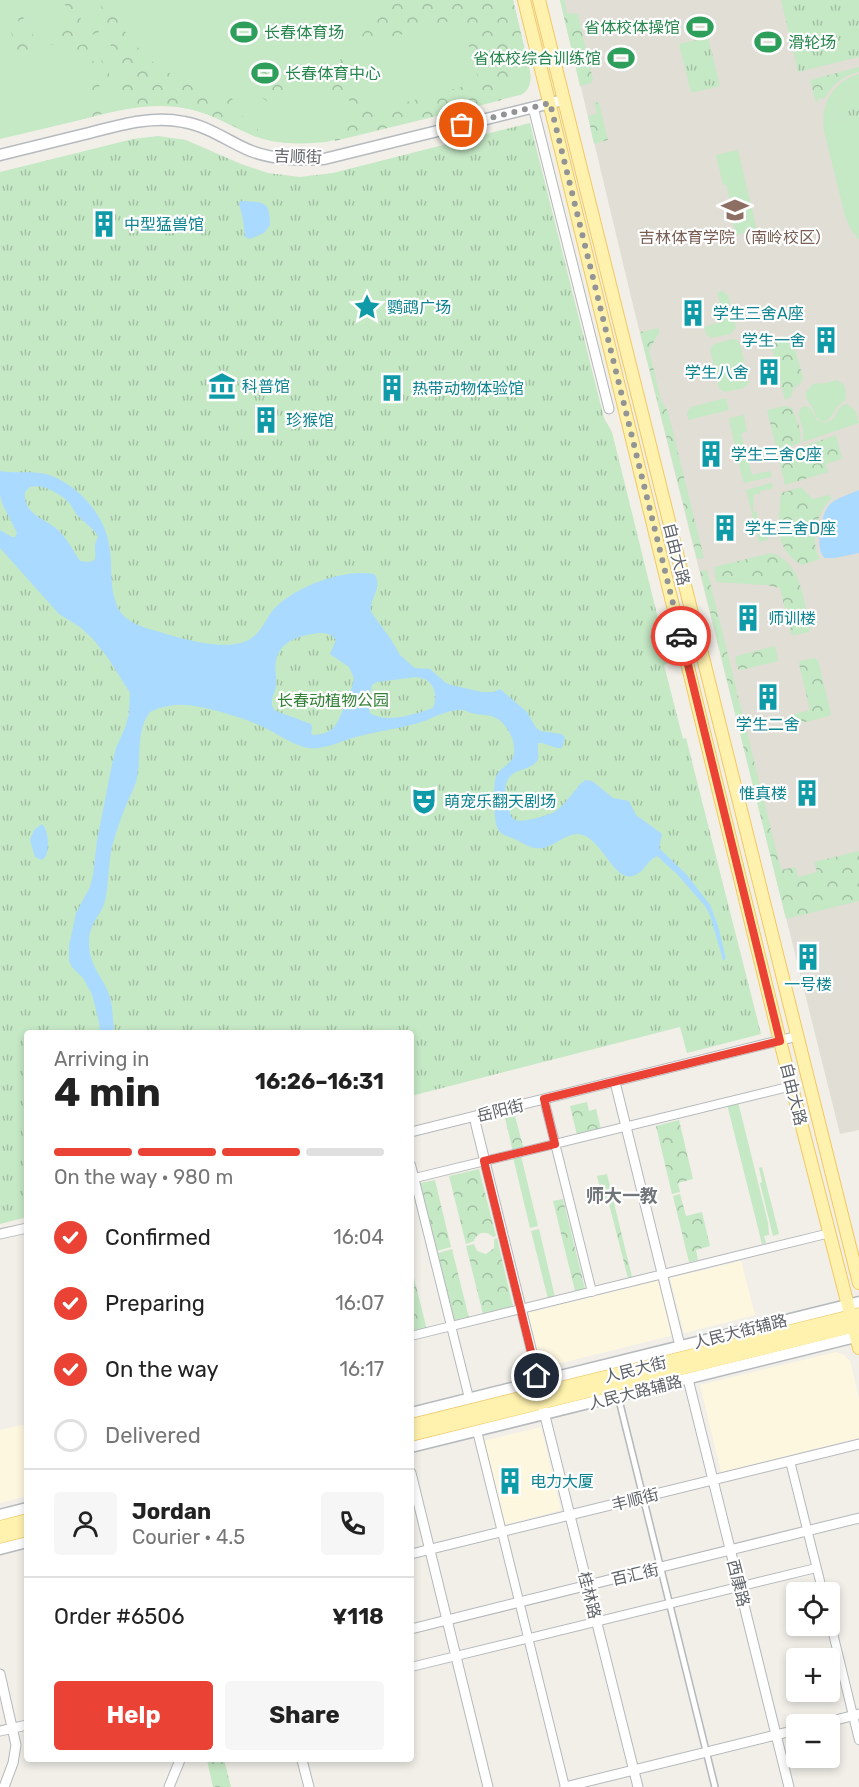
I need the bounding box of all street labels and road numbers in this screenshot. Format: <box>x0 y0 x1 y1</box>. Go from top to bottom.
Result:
street label: 吉顺街 <box>274 146 322 167</box>
street label: 自由大路 <box>660 521 693 587</box>
street label: 自由大路 <box>777 1061 810 1127</box>
street label: 岳阳街 <box>475 1095 526 1126</box>
street label: 人民大街辅路 <box>691 1311 789 1352</box>
street label: 人民大街 <box>602 1353 668 1386</box>
street label: 人民大路辅路 <box>586 1372 684 1413</box>
street label: 丰顺街 <box>610 1484 661 1515</box>
street label: 西康路 <box>723 1558 754 1609</box>
street label: 百汇街 <box>610 1560 661 1589</box>
street label: 桂林路 <box>574 1570 605 1621</box>

